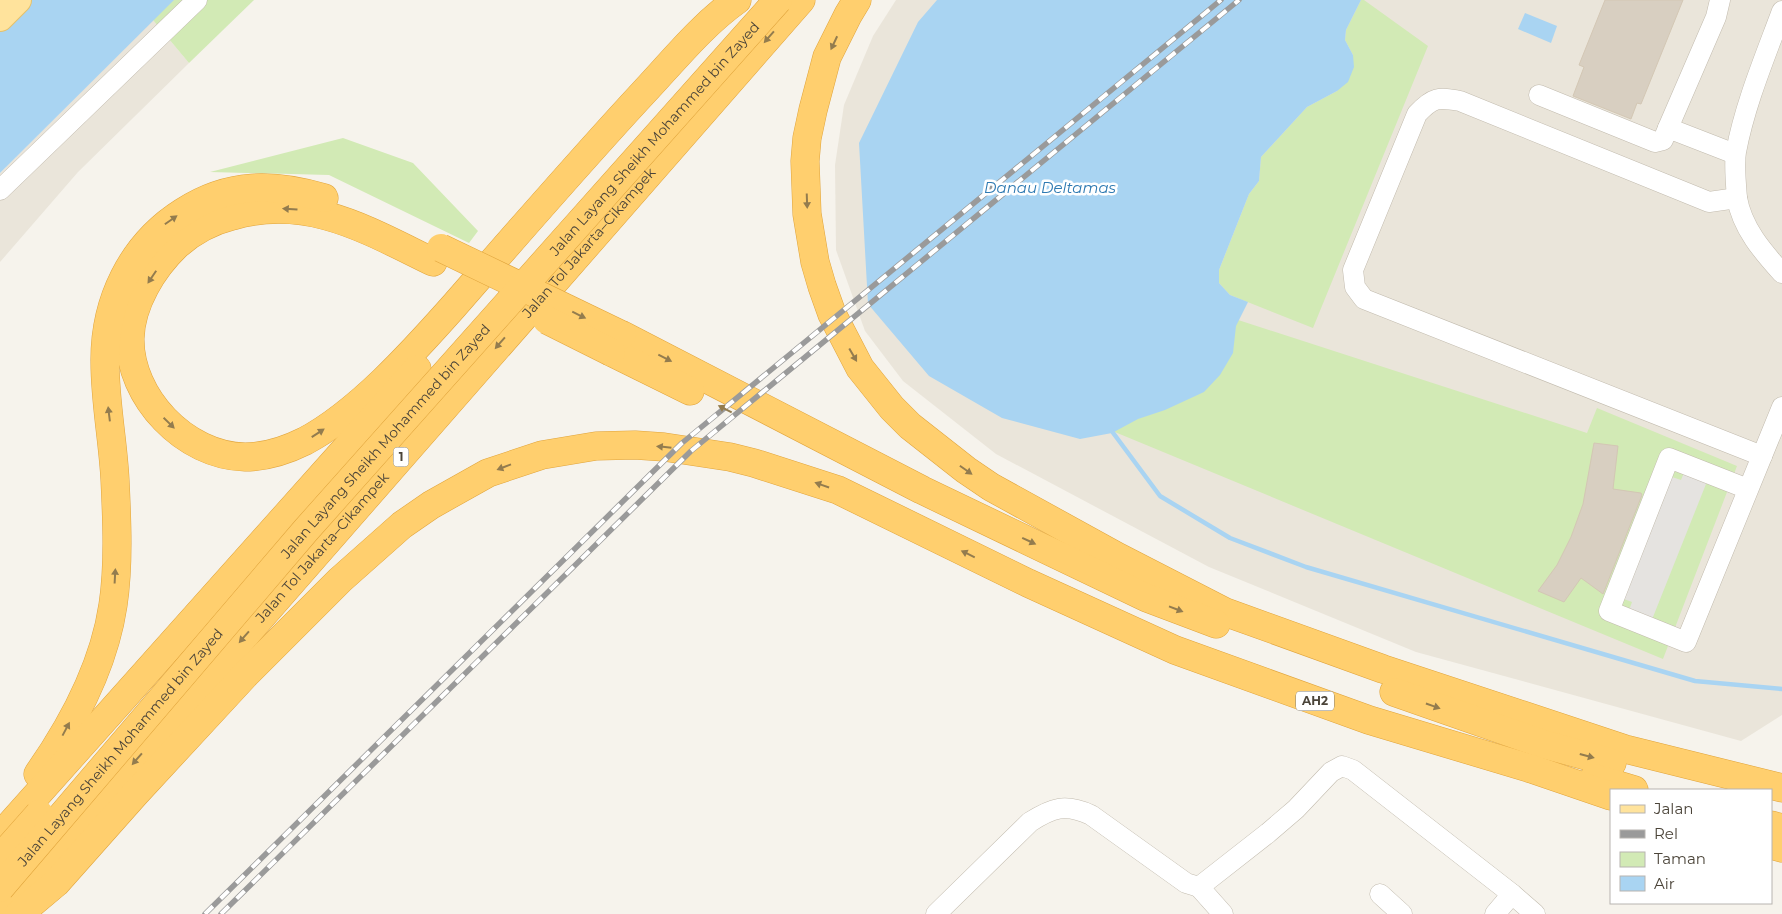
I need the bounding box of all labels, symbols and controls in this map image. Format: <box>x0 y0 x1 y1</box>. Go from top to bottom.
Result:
street label: Jalan Layang Sheikh Mohammed bin Zayed <box>545 18 763 260</box>
one-way arrow <box>763 30 775 42</box>
one-way arrow <box>830 36 838 50</box>
street label: Jalan Tol Jakarta–Cikampek <box>518 163 660 322</box>
water label: Danau Deltamas <box>984 178 1117 197</box>
one-way arrow <box>803 193 811 209</box>
one-way arrow <box>282 205 298 213</box>
one-way arrow <box>164 215 178 225</box>
one-way arrow <box>147 270 156 283</box>
one-way arrow <box>572 311 586 319</box>
street label: Jalan Layang Sheikh Mohammed bin Zayed <box>276 320 494 563</box>
one-way arrow <box>495 337 506 350</box>
one-way arrow <box>848 349 857 362</box>
one-way arrow <box>658 354 672 362</box>
one-way arrow <box>718 405 732 413</box>
one-way arrow <box>105 406 113 422</box>
one-way arrow <box>163 417 175 429</box>
one-way arrow <box>311 428 324 437</box>
one-way arrow <box>656 443 672 451</box>
road number: 1 <box>394 448 408 467</box>
one-way arrow <box>497 464 512 471</box>
one-way arrow <box>959 465 973 475</box>
street label: Jalan Tol Jakarta–Cikampek <box>251 468 393 627</box>
one-way arrow <box>814 481 829 488</box>
one-way arrow <box>1022 538 1036 546</box>
one-way arrow <box>961 550 976 558</box>
one-way arrow <box>112 568 120 584</box>
one-way arrow <box>1169 606 1184 613</box>
street label: Jalan Layang Sheikh Mohammed bin Zayed <box>13 625 227 871</box>
one-way arrow <box>238 630 249 643</box>
road number: AH2 <box>1296 691 1334 710</box>
one-way arrow <box>1426 702 1441 710</box>
one-way arrow <box>62 722 70 737</box>
one-way arrow <box>131 753 142 766</box>
one-way arrow <box>1580 753 1595 761</box>
legend <box>1610 789 1772 904</box>
text: Jalan <box>1653 799 1693 818</box>
text: Rel <box>1654 824 1678 843</box>
text: Taman <box>1654 849 1706 868</box>
text: Air <box>1654 874 1675 893</box>

